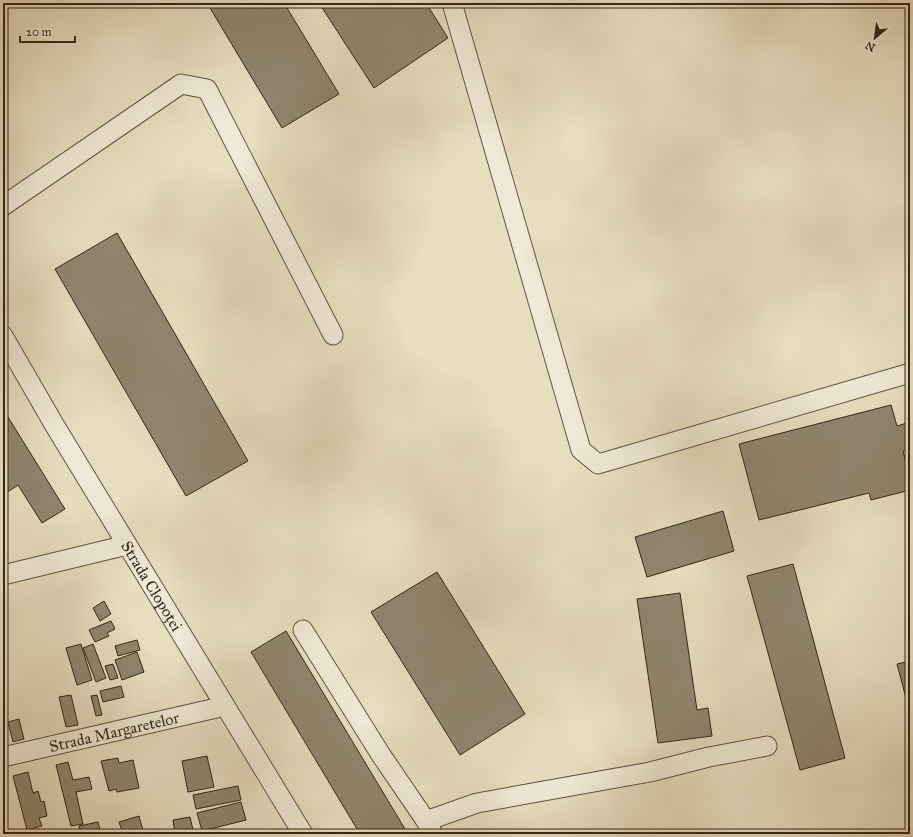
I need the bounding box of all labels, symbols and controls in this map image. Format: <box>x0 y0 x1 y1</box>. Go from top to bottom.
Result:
scale bar <box>20 18 75 44</box>
north arrow <box>855 18 895 58</box>
text: 20 m <box>26 25 52 39</box>
text: N <box>863 38 878 54</box>
street label: Strada Clopoței <box>117 537 187 635</box>
street label: Strada Margaretelor <box>47 707 181 756</box>

